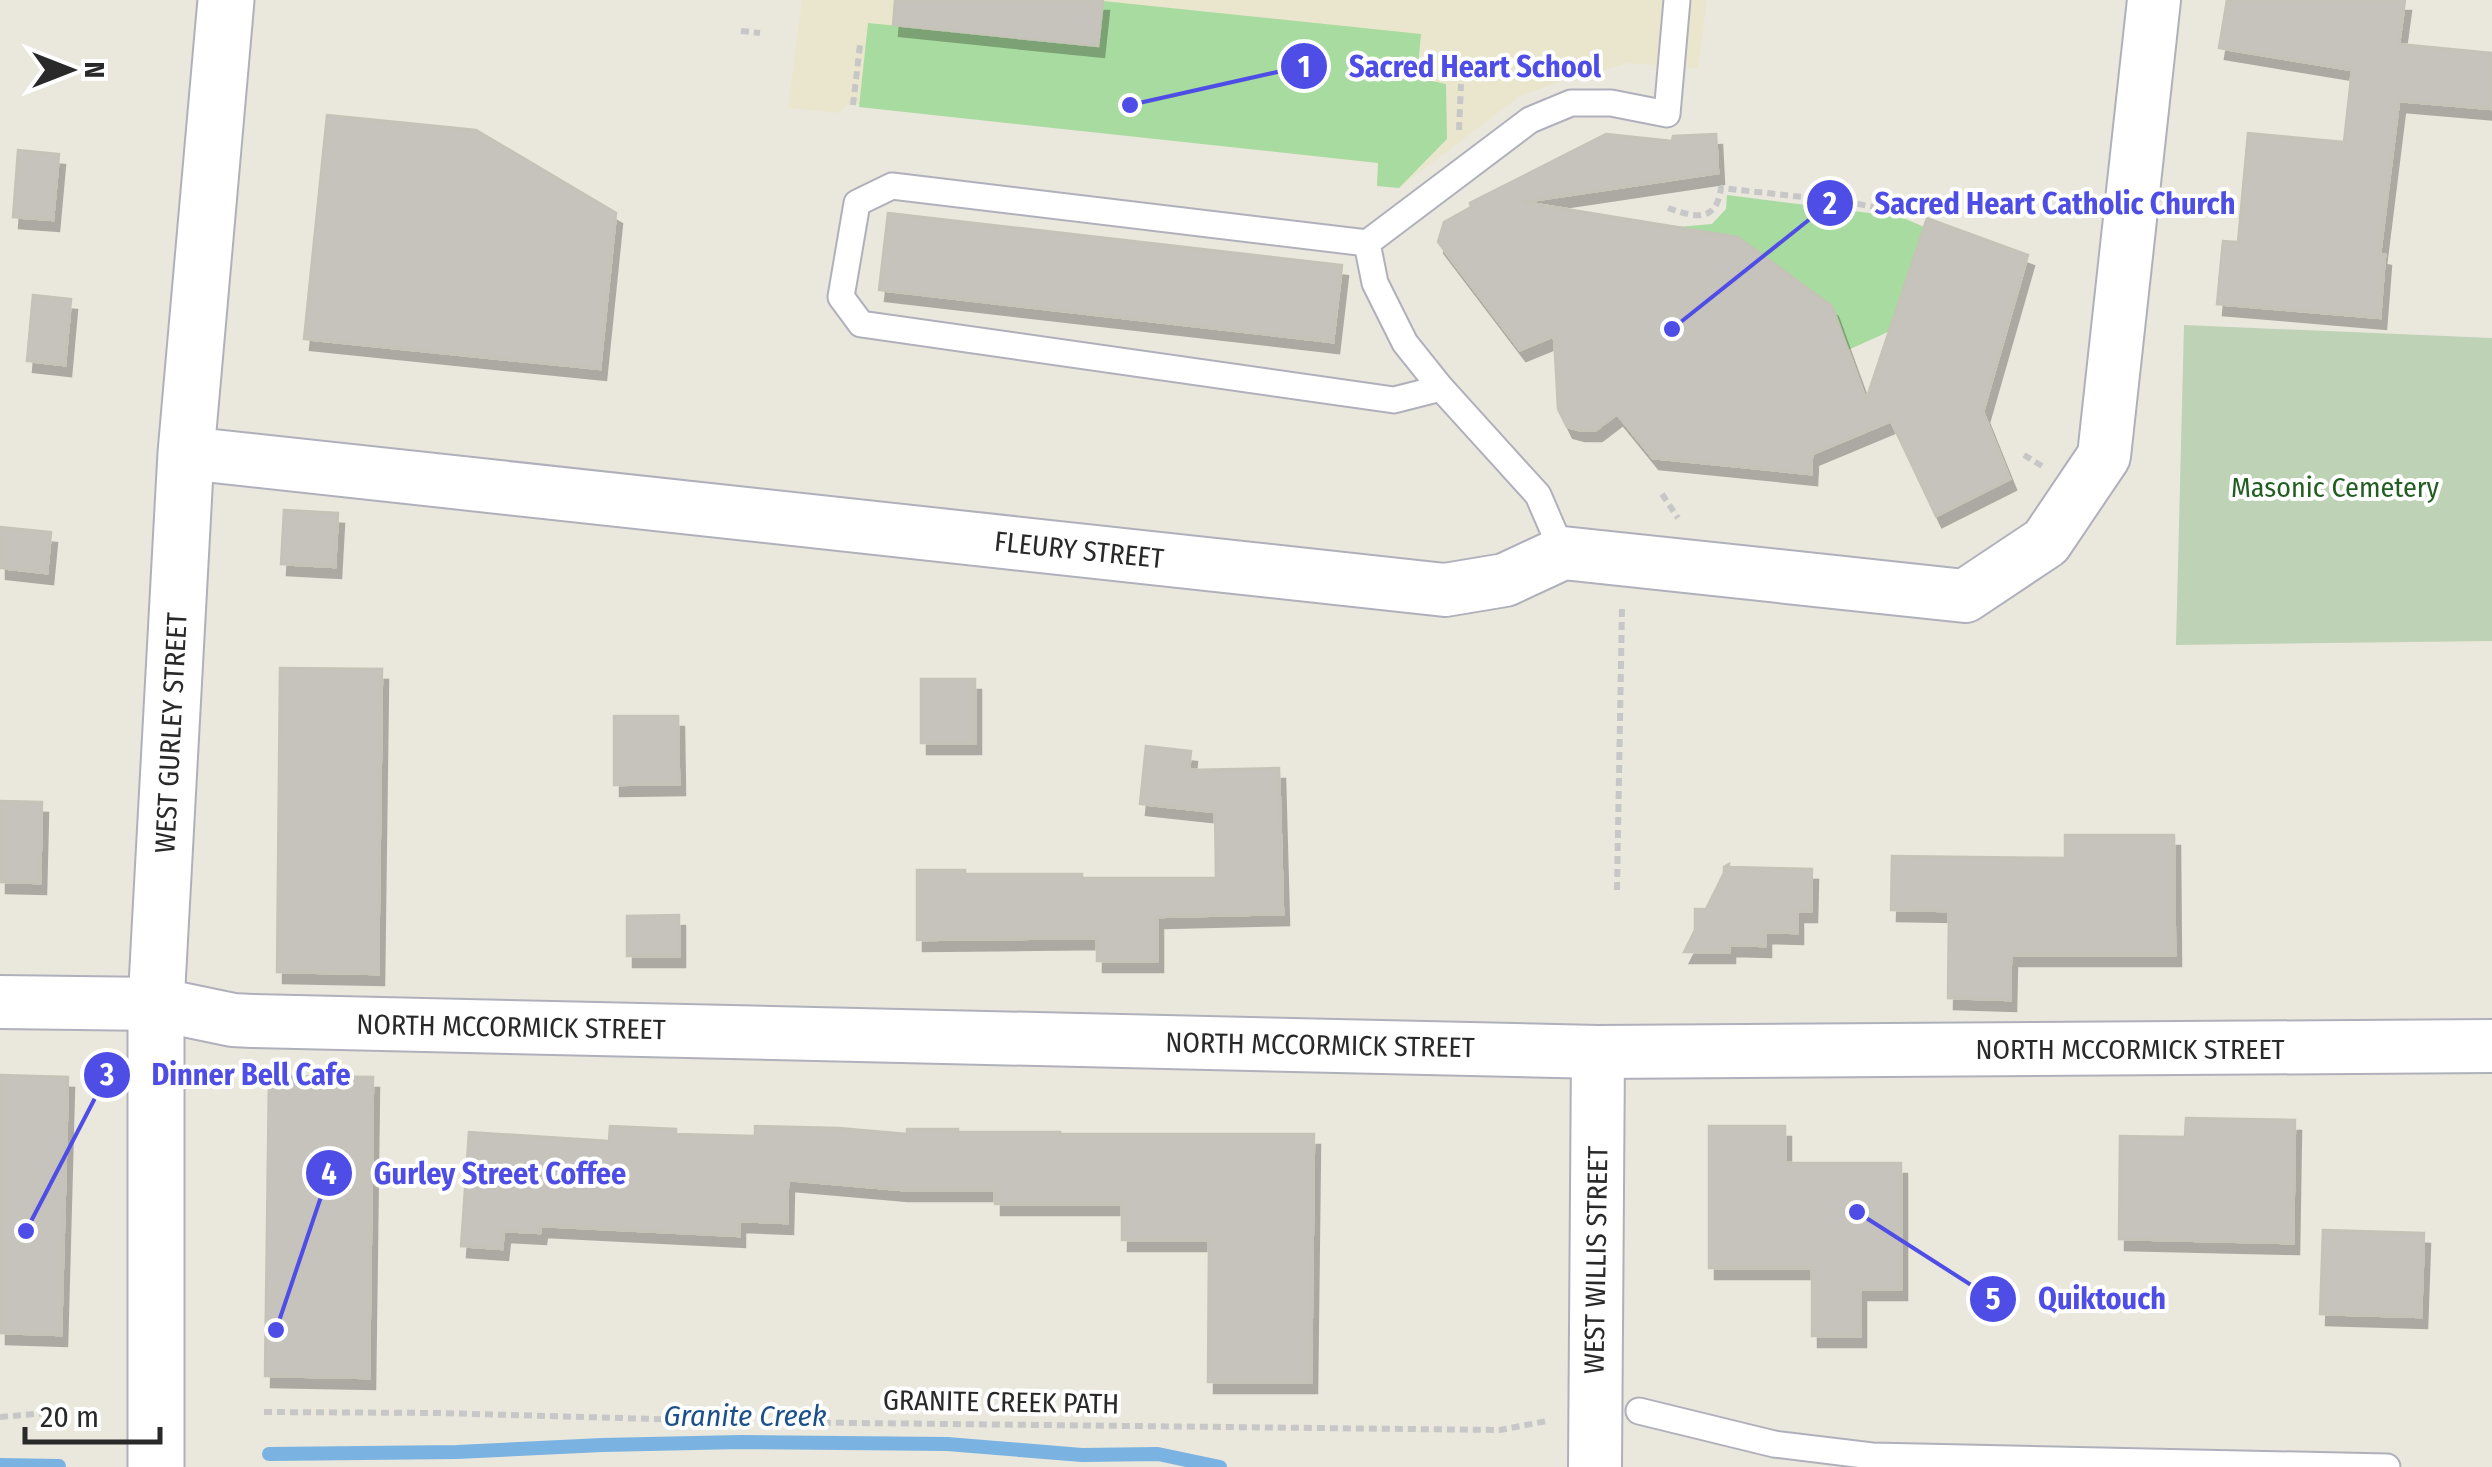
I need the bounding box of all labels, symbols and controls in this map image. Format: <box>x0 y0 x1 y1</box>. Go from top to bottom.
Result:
north arrow <box>20 20 120 120</box>
callout: Sacred Heart School <box>1279 36 1621 96</box>
text: 1 <box>1298 49 1310 85</box>
text: Sacred Heart School <box>1349 49 1602 85</box>
text: N <box>78 62 111 78</box>
callout: Sacred Heart Catholic Church <box>1805 173 2255 233</box>
text: 2 <box>1822 186 1837 222</box>
text: Sacred Heart Catholic Church <box>1875 186 2235 222</box>
park label: Masonic Cemetery <box>2231 471 2440 504</box>
street label: FLEURY STREET <box>993 525 1165 575</box>
street label: WEST GURLEY STREET <box>148 612 194 854</box>
street label: NORTH MCCORMICK STREET <box>356 1008 666 1046</box>
street label: NORTH MCCORMICK STREET <box>1165 1026 1475 1064</box>
street label: NORTH MCCORMICK STREET <box>1975 1033 2285 1066</box>
callout: Dinner Bell Cafe <box>82 1045 371 1105</box>
text: 3 <box>99 1057 114 1093</box>
text: Dinner Bell Cafe <box>151 1057 351 1093</box>
callout: Gurley Street Coffee <box>304 1143 646 1203</box>
street label: WEST WILLIS STREET <box>1578 1146 1614 1374</box>
text: 4 <box>321 1156 337 1192</box>
text: Gurley Street Coffee <box>374 1156 626 1192</box>
callout: Quiktouch <box>1968 1269 2186 1329</box>
text: 5 <box>1986 1281 2000 1317</box>
text: Quiktouch <box>2038 1281 2166 1317</box>
scale bar <box>25 1382 160 1444</box>
street label: GRANITE CREEK PATH <box>883 1383 1119 1421</box>
water label: Granite Creek <box>663 1398 827 1434</box>
text: 20 m <box>40 1399 99 1435</box>

